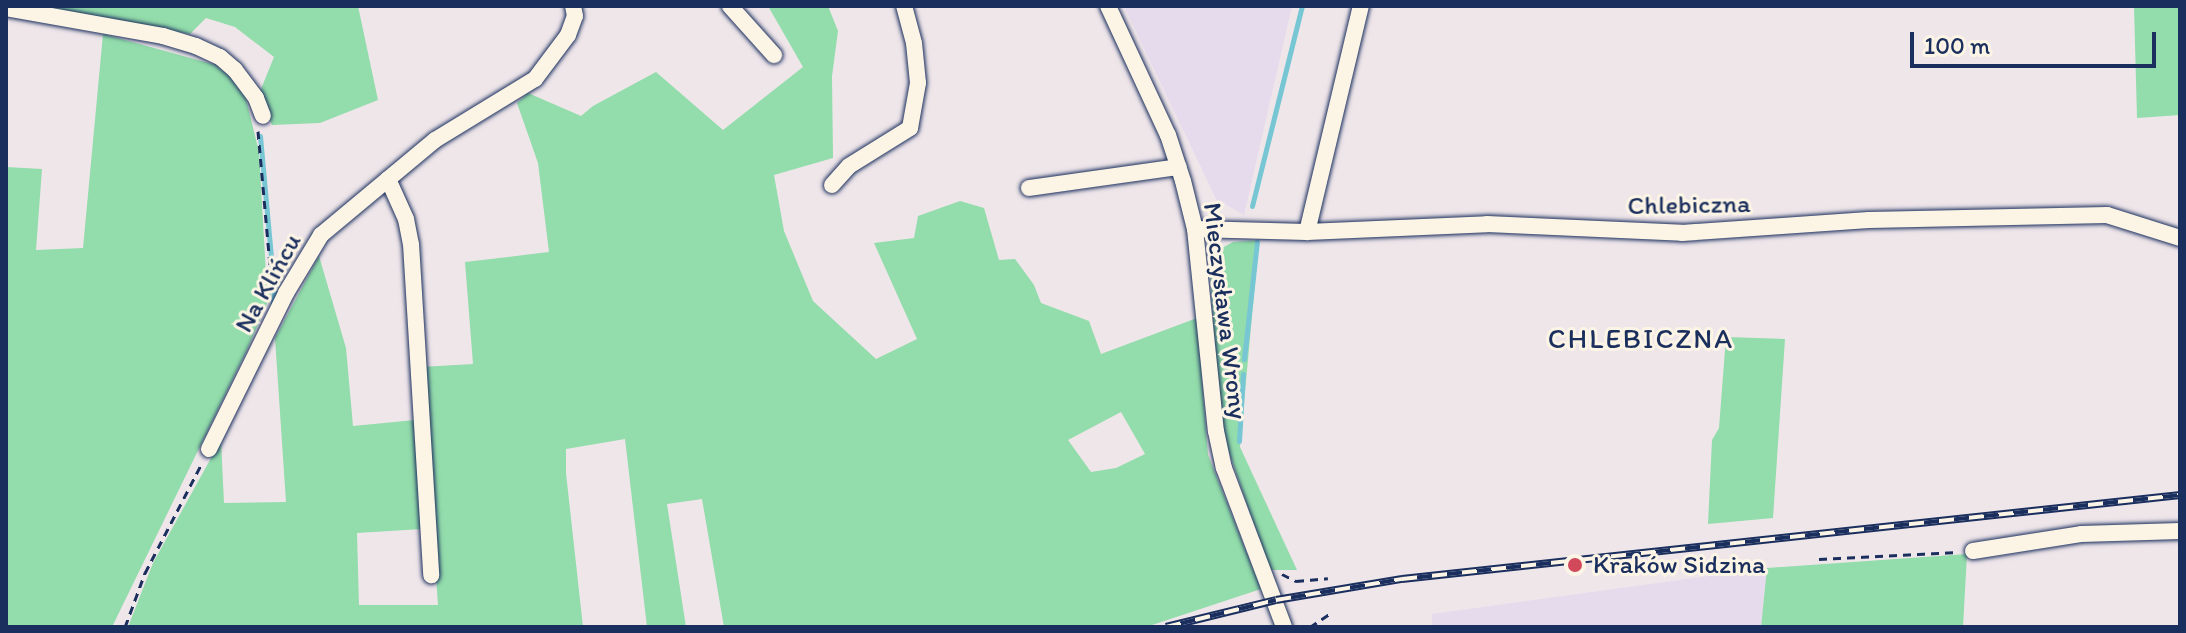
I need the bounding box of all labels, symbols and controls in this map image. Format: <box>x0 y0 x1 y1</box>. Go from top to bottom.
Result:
scale bar <box>1914 16 2160 66</box>
text: 100 m <box>1924 31 1990 60</box>
street label: Chlebiczna <box>1627 188 1751 222</box>
street label: Mieczysława Wrony <box>1196 201 1254 421</box>
street label: Na Klińcu <box>228 228 308 338</box>
district label: CHLEBICZNA <box>1549 321 1733 355</box>
place label: Kraków Sidzina <box>1593 549 1766 581</box>
marker: Kraków Sidzina <box>1564 554 1586 576</box>

